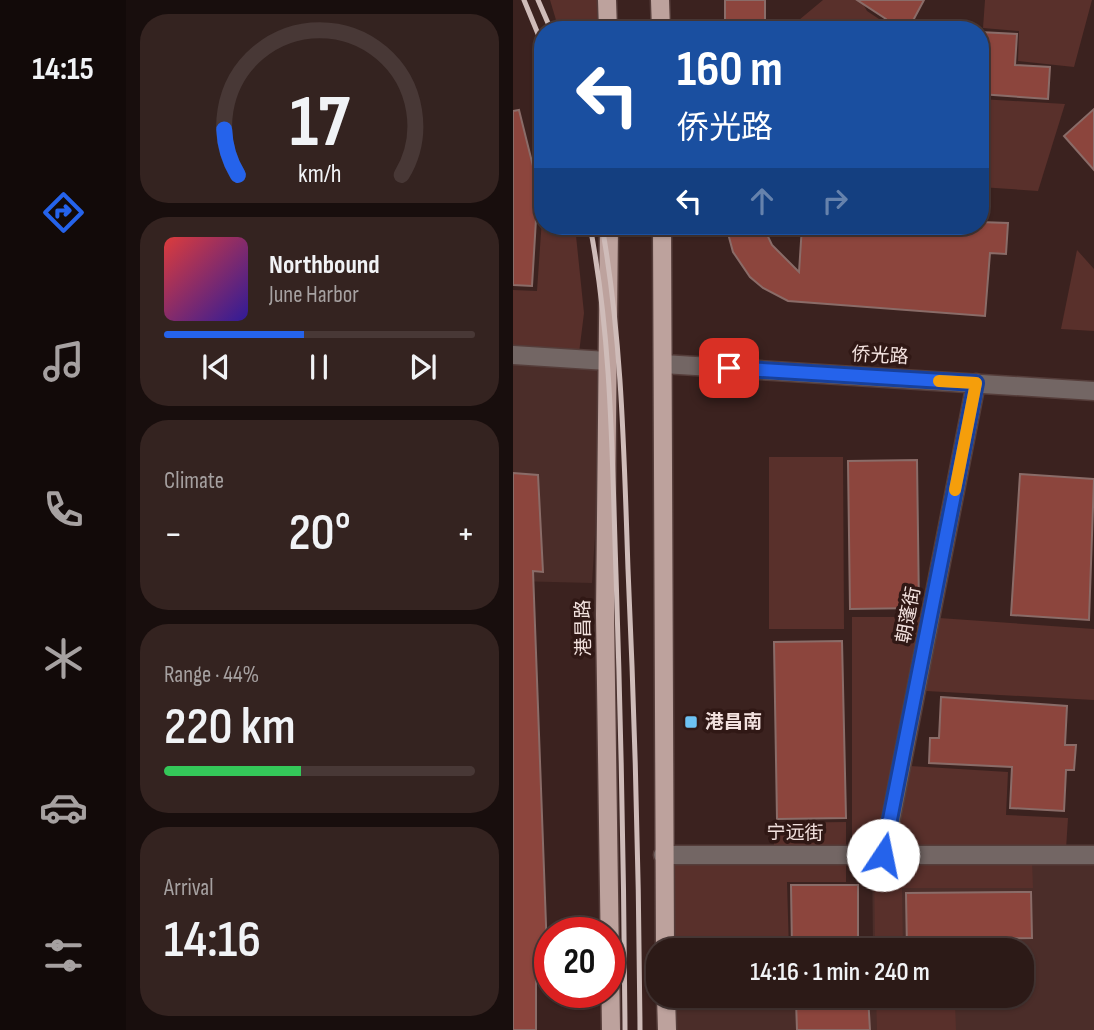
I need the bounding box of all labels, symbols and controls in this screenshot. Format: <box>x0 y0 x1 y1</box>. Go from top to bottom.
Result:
text: 160 m <box>677 41 783 100</box>
icon: left <box>562 49 653 140</box>
text: 14:15 <box>32 50 94 89</box>
text: 17 <box>290 79 350 167</box>
text: 侨光路 <box>677 109 773 148</box>
text: km/h <box>298 158 341 189</box>
icon: left <box>670 182 708 220</box>
icon: ahead <box>743 182 781 220</box>
icon: right <box>816 182 854 220</box>
icon: directions <box>39 188 88 237</box>
text: Northbound <box>269 250 380 281</box>
text: June Harbor <box>269 281 359 309</box>
icon: music <box>39 337 88 386</box>
pin <box>699 338 759 398</box>
street label: 侨光路 <box>851 343 909 369</box>
icon: previous <box>197 348 235 386</box>
icon: pause <box>300 348 338 386</box>
icon: next <box>404 348 442 386</box>
icon: arrive <box>710 349 748 387</box>
text: Climate <box>164 467 224 495</box>
icon: phone <box>39 485 88 534</box>
text: 20° <box>288 502 351 565</box>
text: − <box>164 512 183 557</box>
text: + <box>456 512 475 557</box>
street label: 朝蓬街 <box>892 585 926 645</box>
street label: 港昌路 <box>572 599 596 657</box>
icon: climate <box>39 634 88 683</box>
text: Range · 44% <box>164 661 259 689</box>
text: 220 km <box>164 696 296 759</box>
place label: 港昌南 <box>705 711 762 734</box>
marker: 港昌南 <box>683 714 699 730</box>
icon: car <box>39 783 88 832</box>
position arrow <box>846 818 920 892</box>
street label: 宁远街 <box>766 822 824 845</box>
text: Arrival <box>164 874 213 902</box>
text: 14:16 <box>164 909 261 972</box>
speed limit sign: 20 <box>534 917 625 1008</box>
icon: filters <box>39 931 88 980</box>
text: 14:16 · 1 min · 240 m <box>750 957 930 988</box>

